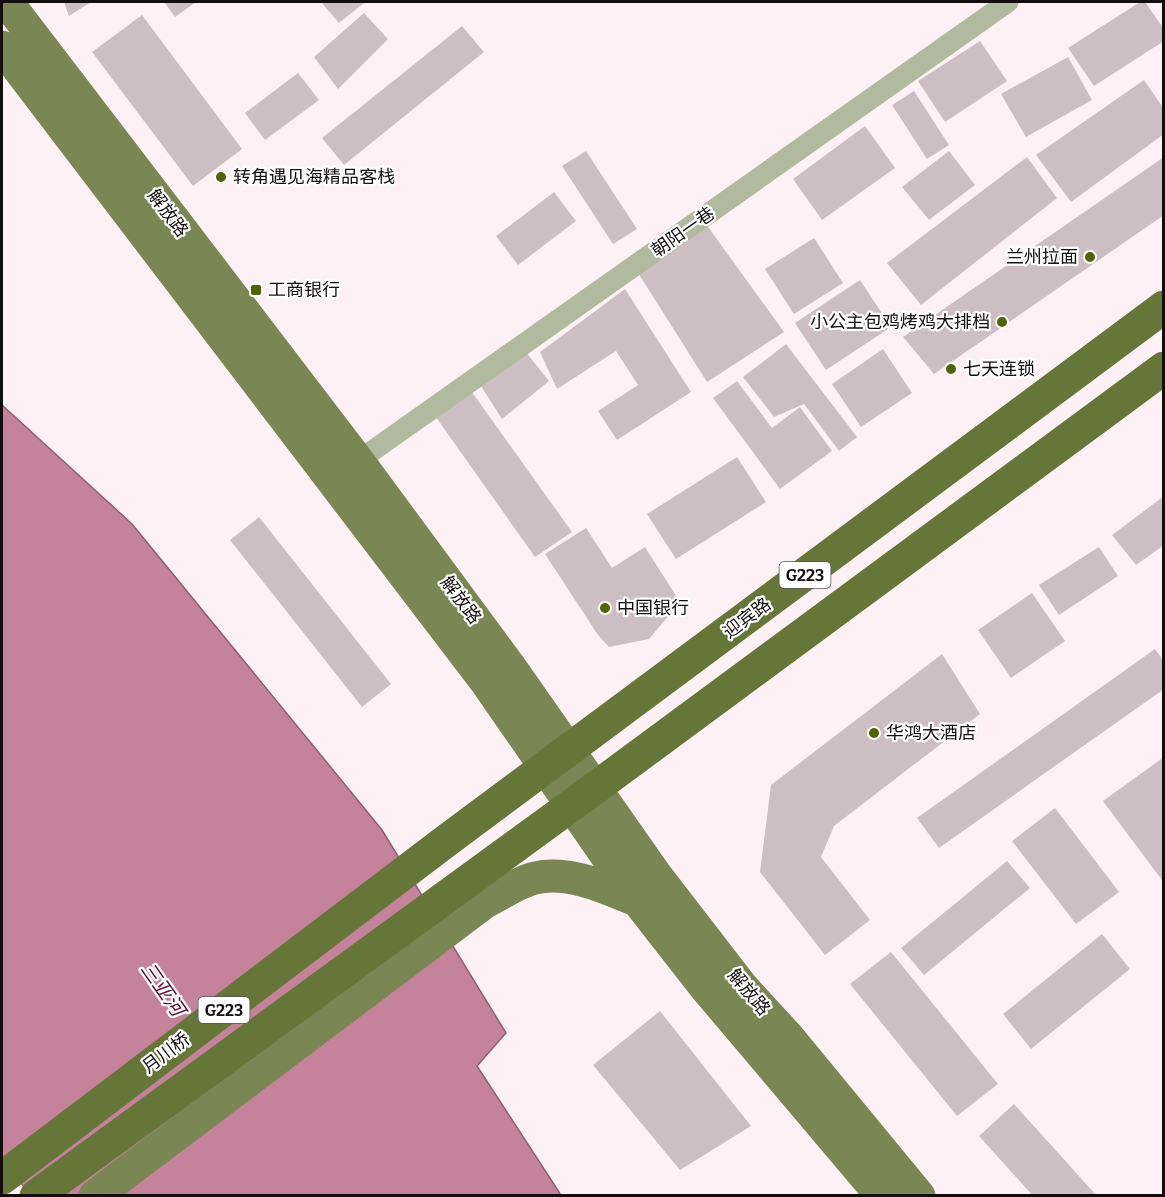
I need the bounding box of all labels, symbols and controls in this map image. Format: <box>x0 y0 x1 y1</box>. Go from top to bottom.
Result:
place label: 转角遇见海精品客栈 <box>233 166 395 188</box>
marker: 转角遇见海精品客栈 <box>214 170 228 184</box>
street label: 解放路 <box>143 185 193 241</box>
street label: 朝阳一巷 <box>647 202 719 262</box>
place label: 兰州拉面 <box>1006 246 1078 268</box>
marker: 兰州拉面 <box>1083 250 1097 264</box>
place label: 工商银行 <box>268 279 340 301</box>
marker: 工商银行 <box>249 283 263 297</box>
place label: 小公主包鸡烤鸡大排档 <box>810 311 990 333</box>
marker: 小公主包鸡烤鸡大排档 <box>995 315 1009 329</box>
place label: 七天连锁 <box>963 358 1035 380</box>
marker: 七天连锁 <box>944 362 958 376</box>
road number: G223 <box>780 562 830 588</box>
street label: 解放路 <box>436 572 486 628</box>
street label: 迎宾路 <box>719 593 775 643</box>
place label: 中国银行 <box>617 597 689 619</box>
marker: 中国银行 <box>598 601 612 615</box>
place label: 华鸿大酒店 <box>886 722 976 744</box>
marker: 华鸿大酒店 <box>867 726 881 740</box>
water label: 三亚河 <box>136 958 192 1024</box>
street label: 解放路 <box>723 964 775 1020</box>
road number: G223 <box>198 997 250 1023</box>
street label: 月川桥 <box>138 1028 194 1078</box>

